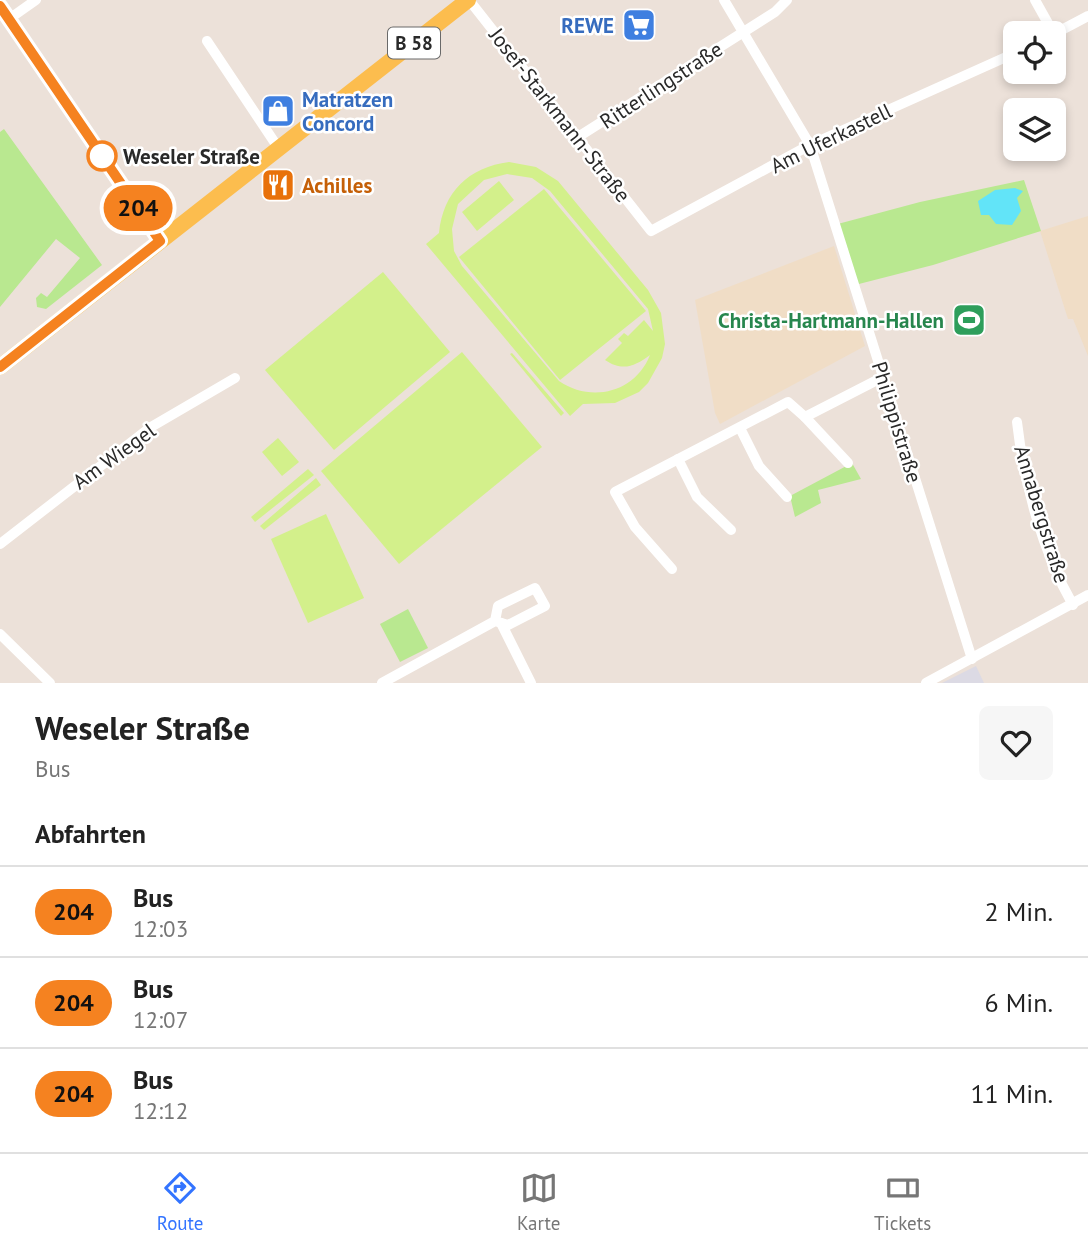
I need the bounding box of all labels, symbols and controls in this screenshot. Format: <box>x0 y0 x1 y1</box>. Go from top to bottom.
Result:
supermarket icon: REWE <box>620 6 658 44</box>
place label: REWE <box>561 12 614 39</box>
map controls <box>1003 21 1066 161</box>
button: locate <box>1003 21 1066 84</box>
street label: Josef-Starkmann-Straße <box>483 22 636 208</box>
road number: B 58 <box>388 28 440 58</box>
street label: Ritterlingstraße <box>594 35 728 135</box>
place label: Matratzen Concord <box>302 86 393 137</box>
shop icon: Matratzen Concord <box>259 92 297 130</box>
street label: Am Uferkastell <box>766 97 896 179</box>
button: layers <box>1003 98 1066 161</box>
marker: Weseler Straße <box>87 141 117 171</box>
place label: Weseler Straße <box>123 143 260 170</box>
restaurant icon: Achilles <box>259 166 297 204</box>
place label: Achilles <box>302 172 373 199</box>
line badge: 204 <box>98 185 178 231</box>
text: 204 <box>118 192 158 223</box>
sports icon: Christa-Hartmann-Hallen <box>950 301 988 339</box>
place label: Christa-Hartmann-Hallen <box>718 307 944 334</box>
street label: Philippistraße <box>866 358 928 486</box>
street label: Am Wiegel <box>67 417 161 495</box>
street label: Annabergstraße <box>1008 442 1076 586</box>
text: Weseler Straße <box>35 706 250 749</box>
button: heart <box>979 706 1053 780</box>
text: Bus <box>35 754 71 783</box>
text: Abfahrten <box>35 817 146 850</box>
text: Bus <box>133 881 173 914</box>
text: 2 Min. <box>985 895 1053 928</box>
text: 204 <box>53 896 94 927</box>
text: 12:03 <box>133 914 188 943</box>
text: Bus <box>133 972 173 1005</box>
text: 6 Min. <box>985 986 1053 1019</box>
text: 204 <box>53 987 94 1018</box>
text: 12:07 <box>133 1005 188 1034</box>
text: Bus <box>133 1063 173 1096</box>
text: 11 Min. <box>970 1077 1053 1110</box>
text: 204 <box>53 1078 94 1109</box>
text: 12:12 <box>133 1096 188 1125</box>
tab: Route <box>157 1169 203 1235</box>
tab: Karte <box>517 1169 560 1235</box>
tab: Tickets <box>874 1169 931 1235</box>

